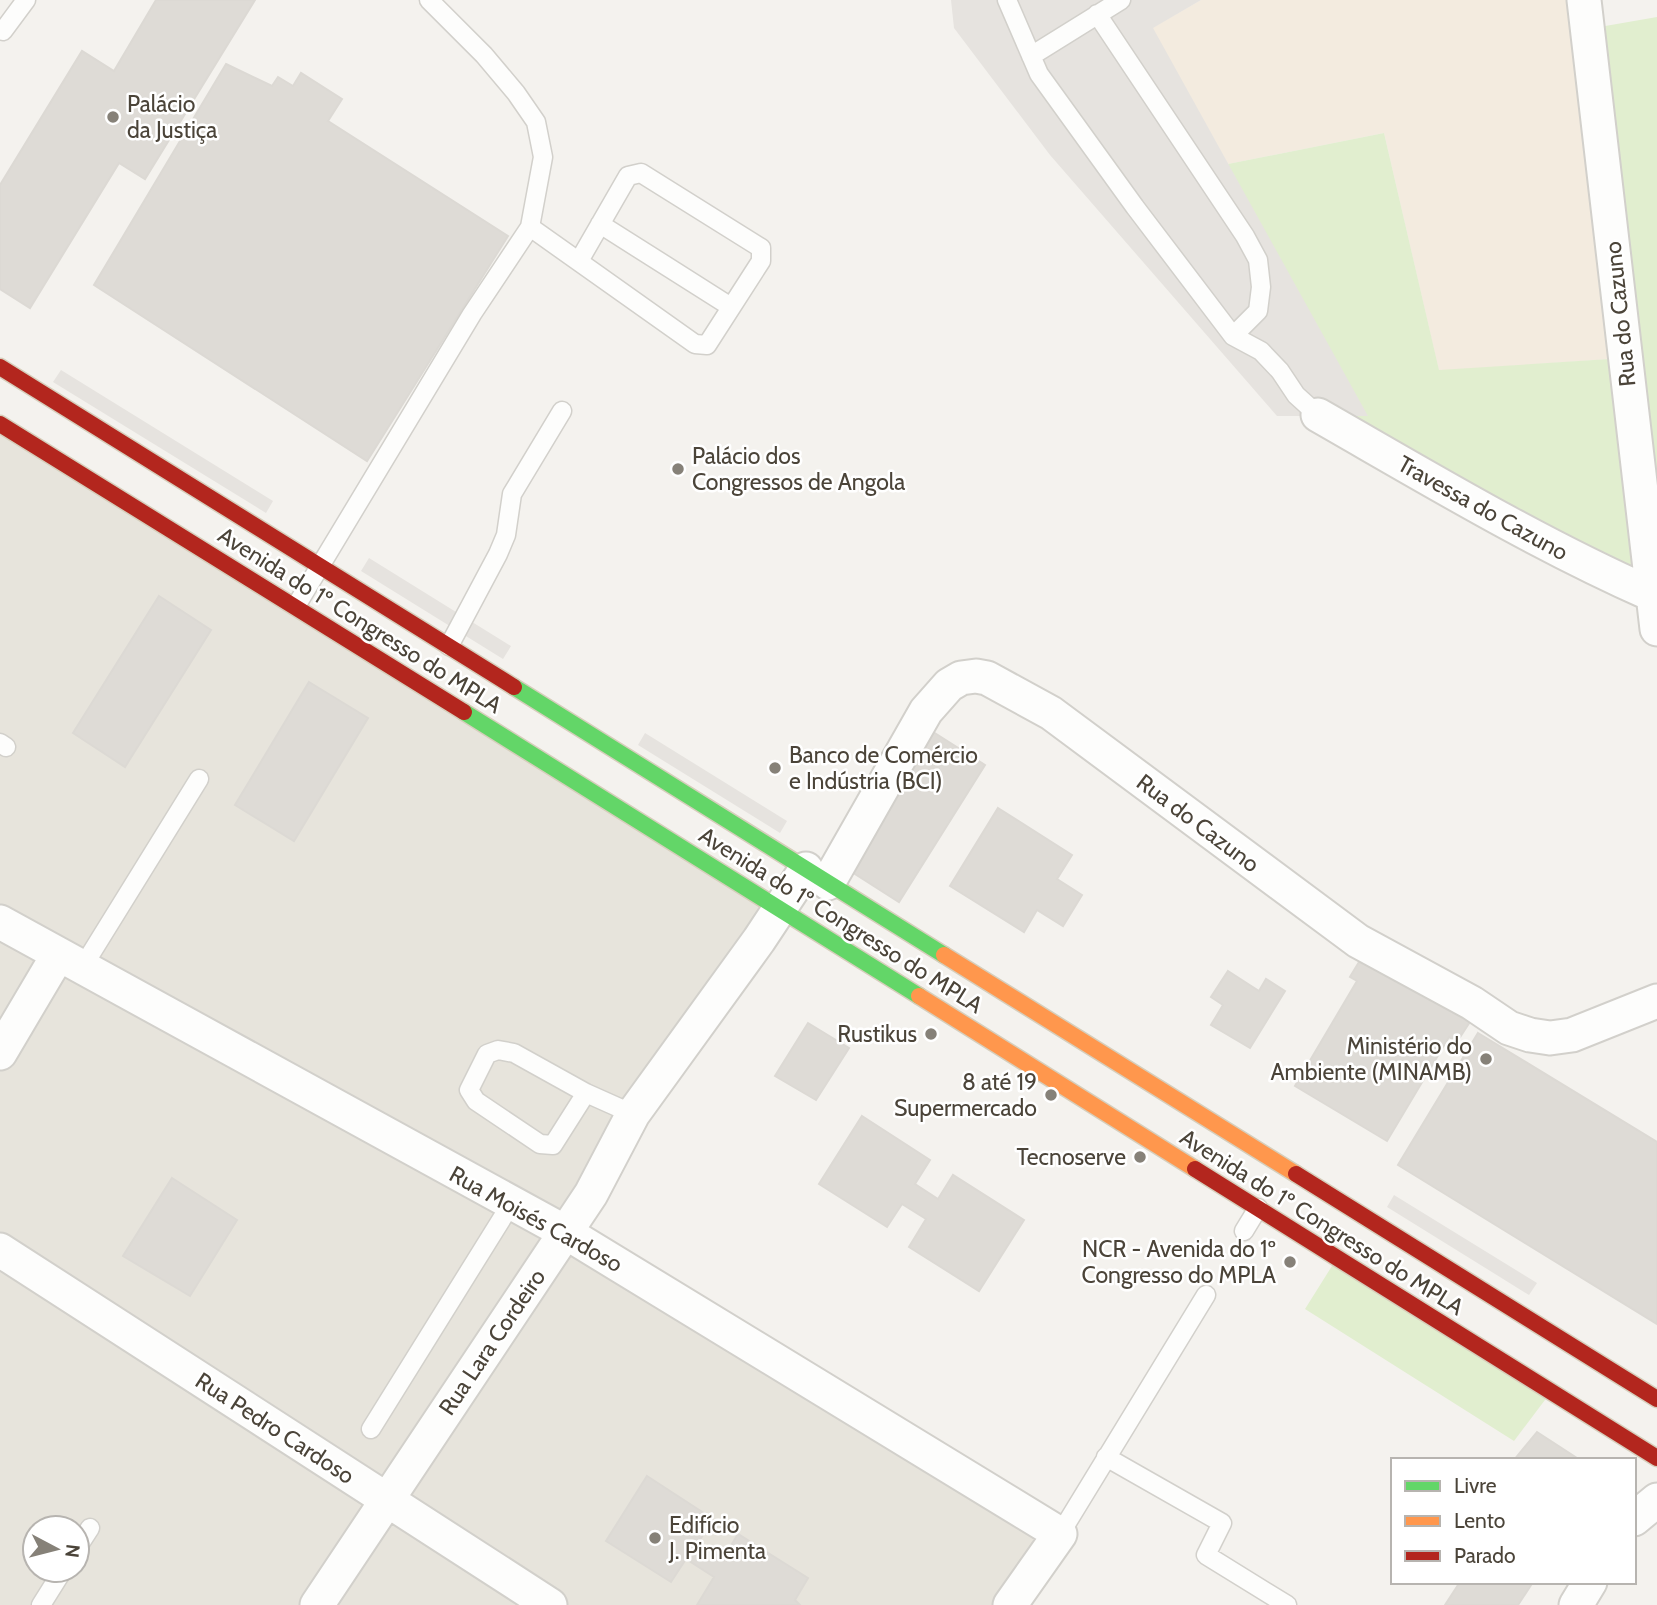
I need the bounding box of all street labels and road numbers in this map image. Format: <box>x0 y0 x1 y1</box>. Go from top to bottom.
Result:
street label: Rua do Cazuno <box>1598 240 1642 388</box>
street label: Travessa do Cazuno <box>1393 450 1573 566</box>
street label: Avenida do 1º Congresso do MPLA <box>213 521 507 719</box>
street label: Rua do Cazuno <box>1131 768 1265 878</box>
street label: Avenida do 1º Congresso do MPLA <box>694 821 988 1019</box>
street label: Avenida do 1º Congresso do MPLA <box>1175 1123 1469 1321</box>
street label: Rua Moisés Cardoso <box>445 1160 627 1278</box>
street label: Rua Lara Cordeiro <box>433 1264 551 1420</box>
street label: Rua Pedro Cardoso <box>190 1366 360 1490</box>

